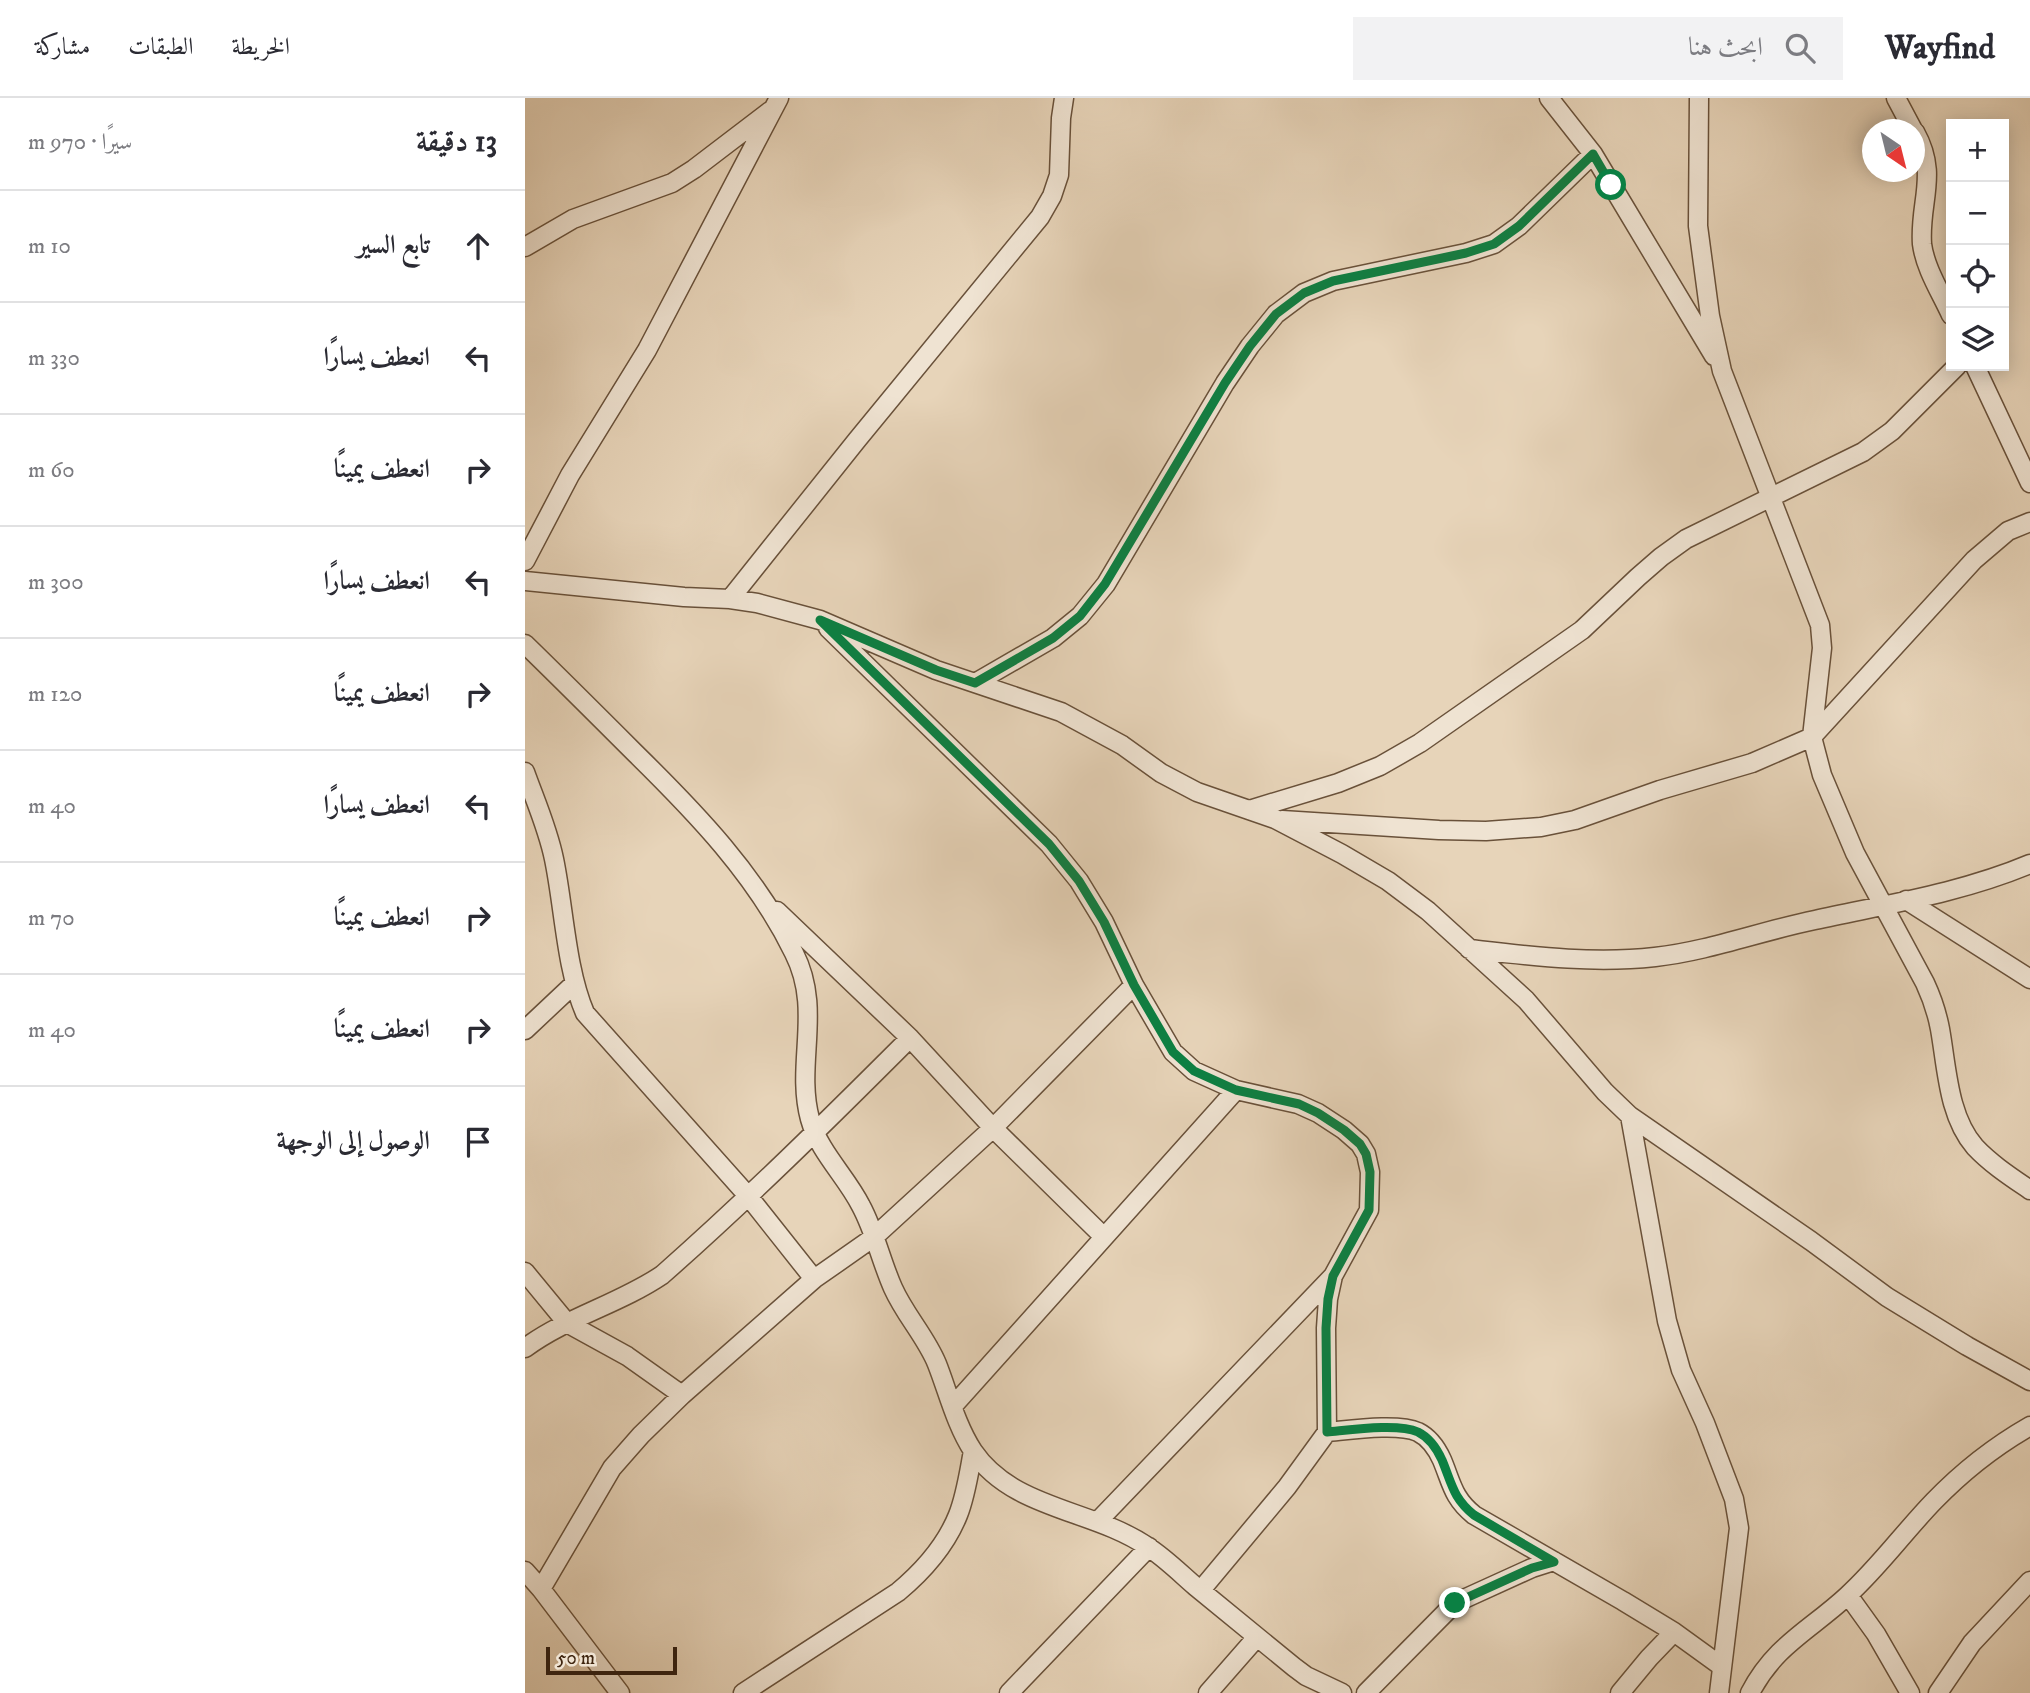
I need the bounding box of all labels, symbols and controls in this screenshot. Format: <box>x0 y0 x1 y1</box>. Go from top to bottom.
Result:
search box <box>1353 17 1843 80</box>
text: Wayfind <box>1885 28 1995 69</box>
icon: search <box>1781 29 1819 67</box>
text: ابحث هنا <box>1688 31 1763 64</box>
text: مشاركة <box>35 32 90 62</box>
text: الطبقات <box>128 32 194 62</box>
text: الخريطة <box>232 32 290 62</box>
north arrow <box>1862 119 1925 182</box>
map controls <box>1946 119 2009 371</box>
button: + <box>1946 119 2009 182</box>
text: 13 دقيقة <box>416 124 497 161</box>
text: سيرًا · 970 m <box>28 128 132 157</box>
route start <box>1595 169 1626 200</box>
button: − <box>1946 182 2009 245</box>
icon: ahead <box>459 227 497 265</box>
text: تابع السير <box>357 229 430 262</box>
text: 10 m <box>28 232 71 261</box>
button: locate <box>1946 245 2009 308</box>
button: layers <box>1946 308 2009 371</box>
icon: left <box>459 339 497 377</box>
text: انعطف يسارًا <box>323 341 430 374</box>
text: 330 m <box>28 344 80 373</box>
icon: right <box>459 451 497 489</box>
text: انعطف يمينًا <box>334 453 430 486</box>
text: 60 m <box>28 456 75 485</box>
icon: left <box>459 563 497 601</box>
text: انعطف يسارًا <box>323 565 430 598</box>
text: 300 m <box>28 568 84 597</box>
icon: right <box>459 675 497 713</box>
text: انعطف يمينًا <box>334 677 430 710</box>
text: 120 m <box>28 680 82 709</box>
icon: left <box>459 787 497 825</box>
text: انعطف يسارًا <box>323 789 430 822</box>
text: 40 m <box>28 792 76 821</box>
icon: right <box>459 899 497 937</box>
text: انعطف يمينًا <box>334 901 430 934</box>
text: 70 m <box>28 904 75 933</box>
icon: right <box>459 1011 497 1049</box>
text: انعطف يمينًا <box>334 1013 430 1046</box>
text: 40 m <box>28 1016 76 1045</box>
icon: arrive <box>459 1123 497 1161</box>
text: الوصول إلى الوجهة <box>276 1125 430 1158</box>
route end <box>1439 1587 1470 1618</box>
scale bar <box>546 1644 677 1676</box>
text: 50 m <box>557 1647 595 1670</box>

